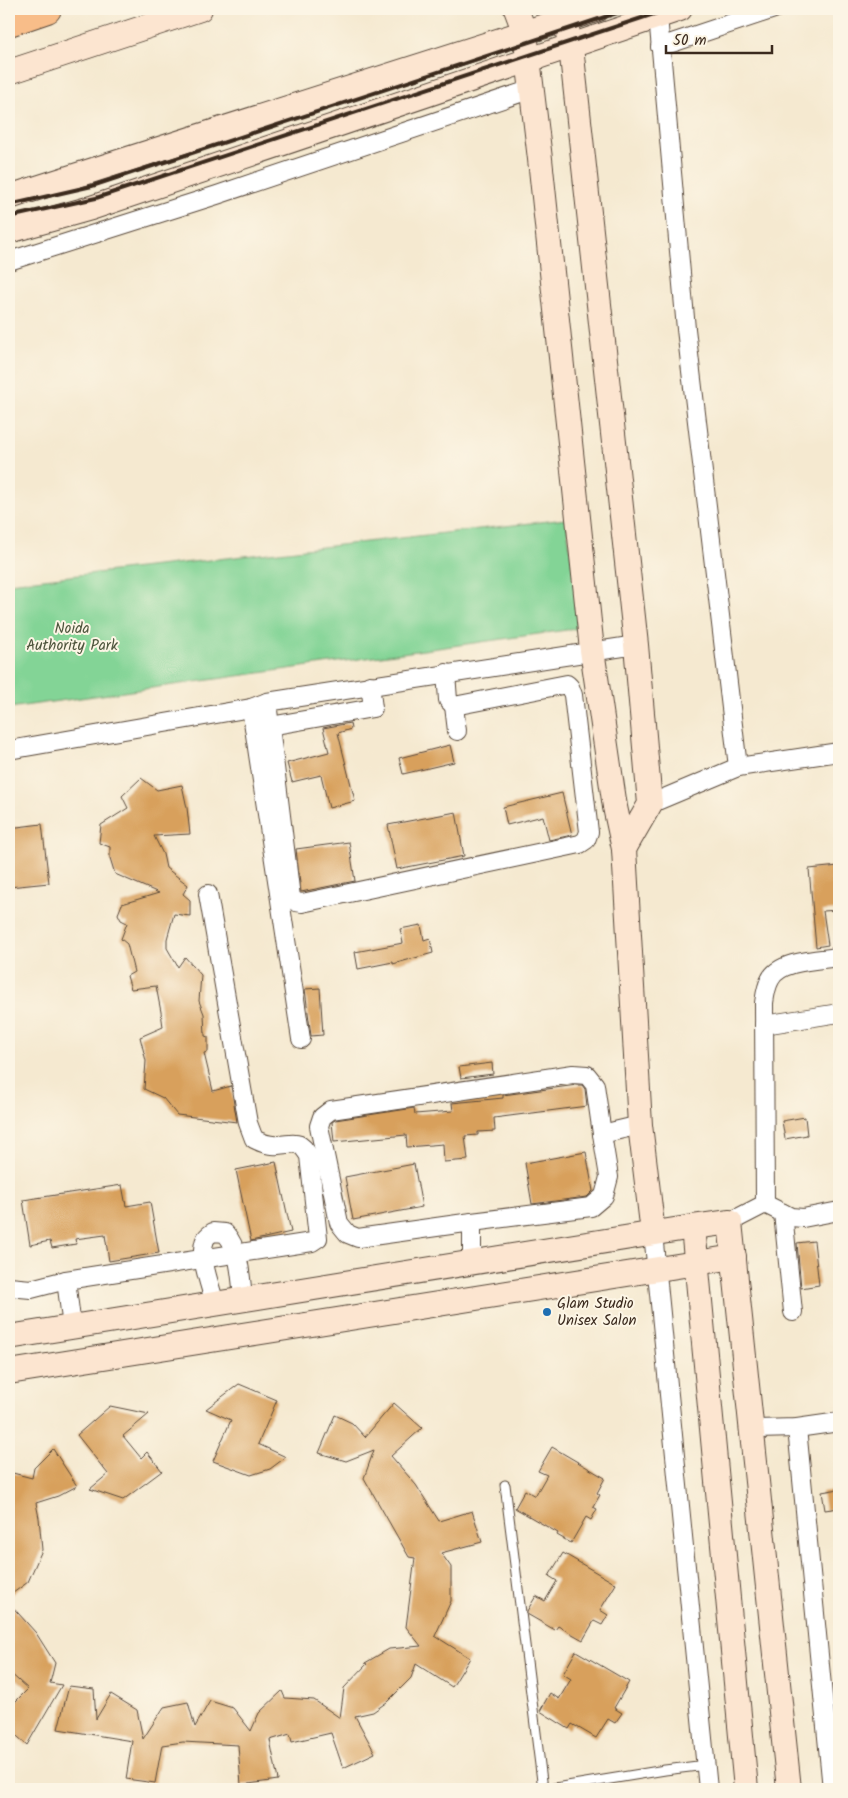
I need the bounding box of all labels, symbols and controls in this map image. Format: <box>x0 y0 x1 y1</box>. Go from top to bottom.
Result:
scale bar <box>666 22 772 54</box>
text: 50 m <box>673 29 707 53</box>
park label: Noida Authority Park <box>26 617 119 658</box>
place label: Glam Studio Unisex Salon <box>557 1292 637 1333</box>
marker: Glam Studio Unisex Salon <box>541 1306 553 1318</box>

